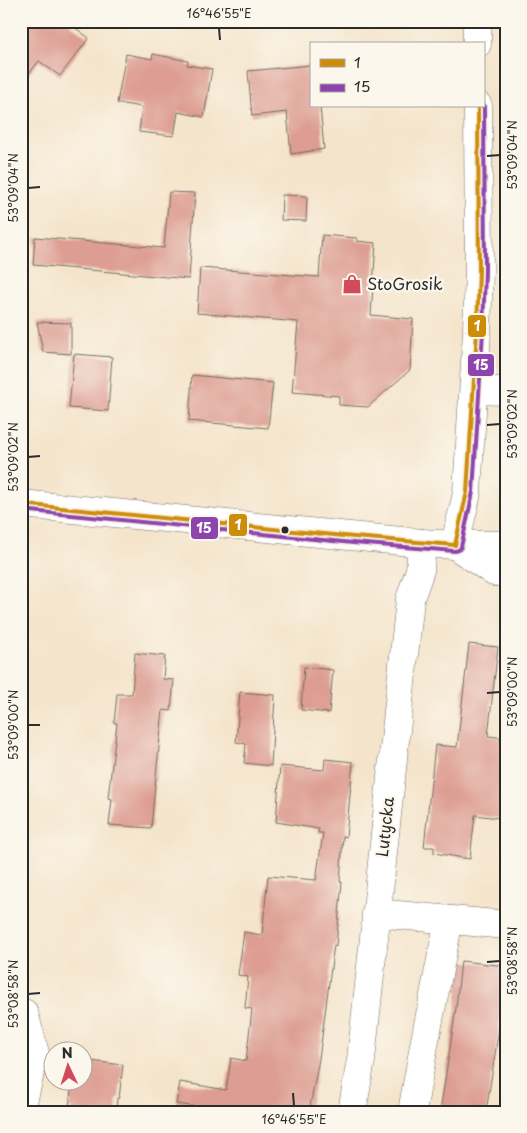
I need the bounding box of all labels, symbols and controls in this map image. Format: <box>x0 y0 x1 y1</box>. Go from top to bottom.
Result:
text: 16°46'55"E <box>186 4 252 22</box>
legend <box>310 42 484 108</box>
text: 1 <box>354 50 361 73</box>
text: 15 <box>354 74 370 97</box>
text: 53°09'04"N <box>503 120 521 190</box>
text: 53°09'04"N <box>4 153 22 223</box>
place label: StoGrosik <box>367 271 443 295</box>
shop icon: StoGrosik <box>341 273 363 295</box>
line badge: 1 <box>467 314 487 338</box>
text: 1 <box>474 315 481 336</box>
line badge: 15 <box>467 353 495 377</box>
text: 15 <box>473 354 489 375</box>
text: 53°09'02"N <box>503 389 521 459</box>
text: 53°09'02"N <box>4 422 22 492</box>
line badge: 1 <box>228 513 248 537</box>
text: 1 <box>235 514 242 535</box>
line badge: 15 <box>190 516 219 540</box>
text: 15 <box>196 517 212 538</box>
unlabelled marker <box>280 525 290 535</box>
text: 53°09'00"N <box>503 657 521 727</box>
text: 53°09'00"N <box>4 690 22 760</box>
street label: Lutycka <box>369 796 399 858</box>
text: 53°08'58"N <box>503 927 521 995</box>
text: 53°08'58"N <box>4 960 22 1028</box>
north arrow <box>42 1040 92 1090</box>
text: N <box>61 1042 73 1063</box>
text: 16°46'55"E <box>261 1110 327 1128</box>

